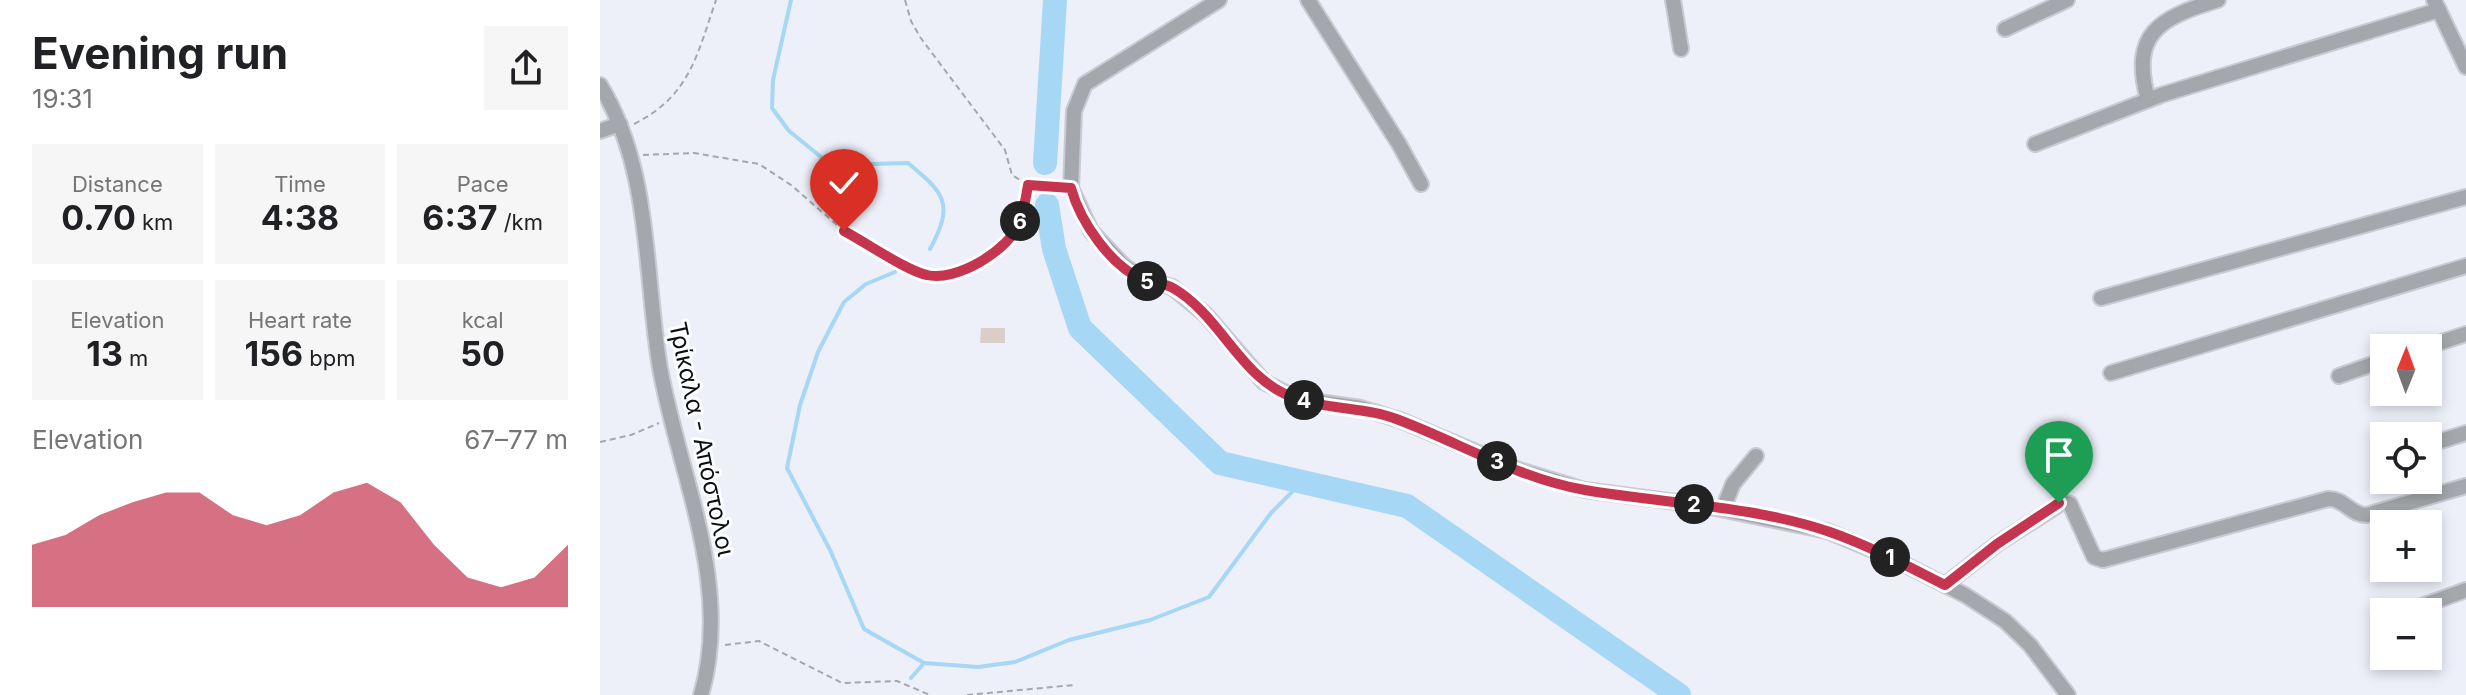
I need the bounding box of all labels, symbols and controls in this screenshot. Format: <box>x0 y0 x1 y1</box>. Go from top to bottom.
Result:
text: Evening run <box>32 26 288 80</box>
button: share <box>484 26 568 110</box>
text: 19:31 <box>32 83 93 114</box>
pin <box>810 149 878 231</box>
icon: check <box>822 161 866 205</box>
text: Distance <box>72 171 163 197</box>
text: Time <box>274 171 326 197</box>
text: Pace <box>457 171 509 197</box>
text: 0.70 <box>61 197 136 238</box>
text: 4:38 <box>261 197 339 238</box>
text: 6:37 <box>422 197 498 238</box>
pin: 6 <box>1000 201 1040 241</box>
text: 6 <box>1013 208 1027 234</box>
text: km <box>136 209 173 235</box>
text: /km <box>498 209 543 235</box>
pin: 5 <box>1127 261 1167 301</box>
text: 5 <box>1140 268 1154 294</box>
text: Elevation <box>70 307 164 333</box>
text: Heart rate <box>248 307 352 333</box>
text: kcal <box>462 307 504 333</box>
street label: Τρίκαλα - Απόστολοι <box>663 319 741 559</box>
text: 13 <box>86 333 123 374</box>
text: 156 <box>245 333 303 374</box>
text: 50 <box>460 333 505 374</box>
north arrow <box>2370 334 2442 406</box>
map controls <box>2370 334 2442 670</box>
text: m <box>123 345 148 371</box>
text: bpm <box>303 345 355 371</box>
pin: 4 <box>1284 380 1324 420</box>
text: 4 <box>1297 387 1311 413</box>
pin <box>2025 421 2093 503</box>
button: locate <box>2370 422 2442 494</box>
text: Elevation <box>32 424 143 455</box>
text: 67–77 m <box>464 424 568 455</box>
icon: arrive <box>2037 433 2081 477</box>
pin: 3 <box>1477 441 1517 481</box>
text: 3 <box>1490 448 1504 474</box>
pin: 2 <box>1674 484 1714 524</box>
text: 2 <box>1687 491 1701 517</box>
button: + <box>2370 510 2442 582</box>
pin: 1 <box>1870 537 1910 577</box>
text: 1 <box>1885 544 1895 570</box>
button: − <box>2370 598 2442 670</box>

